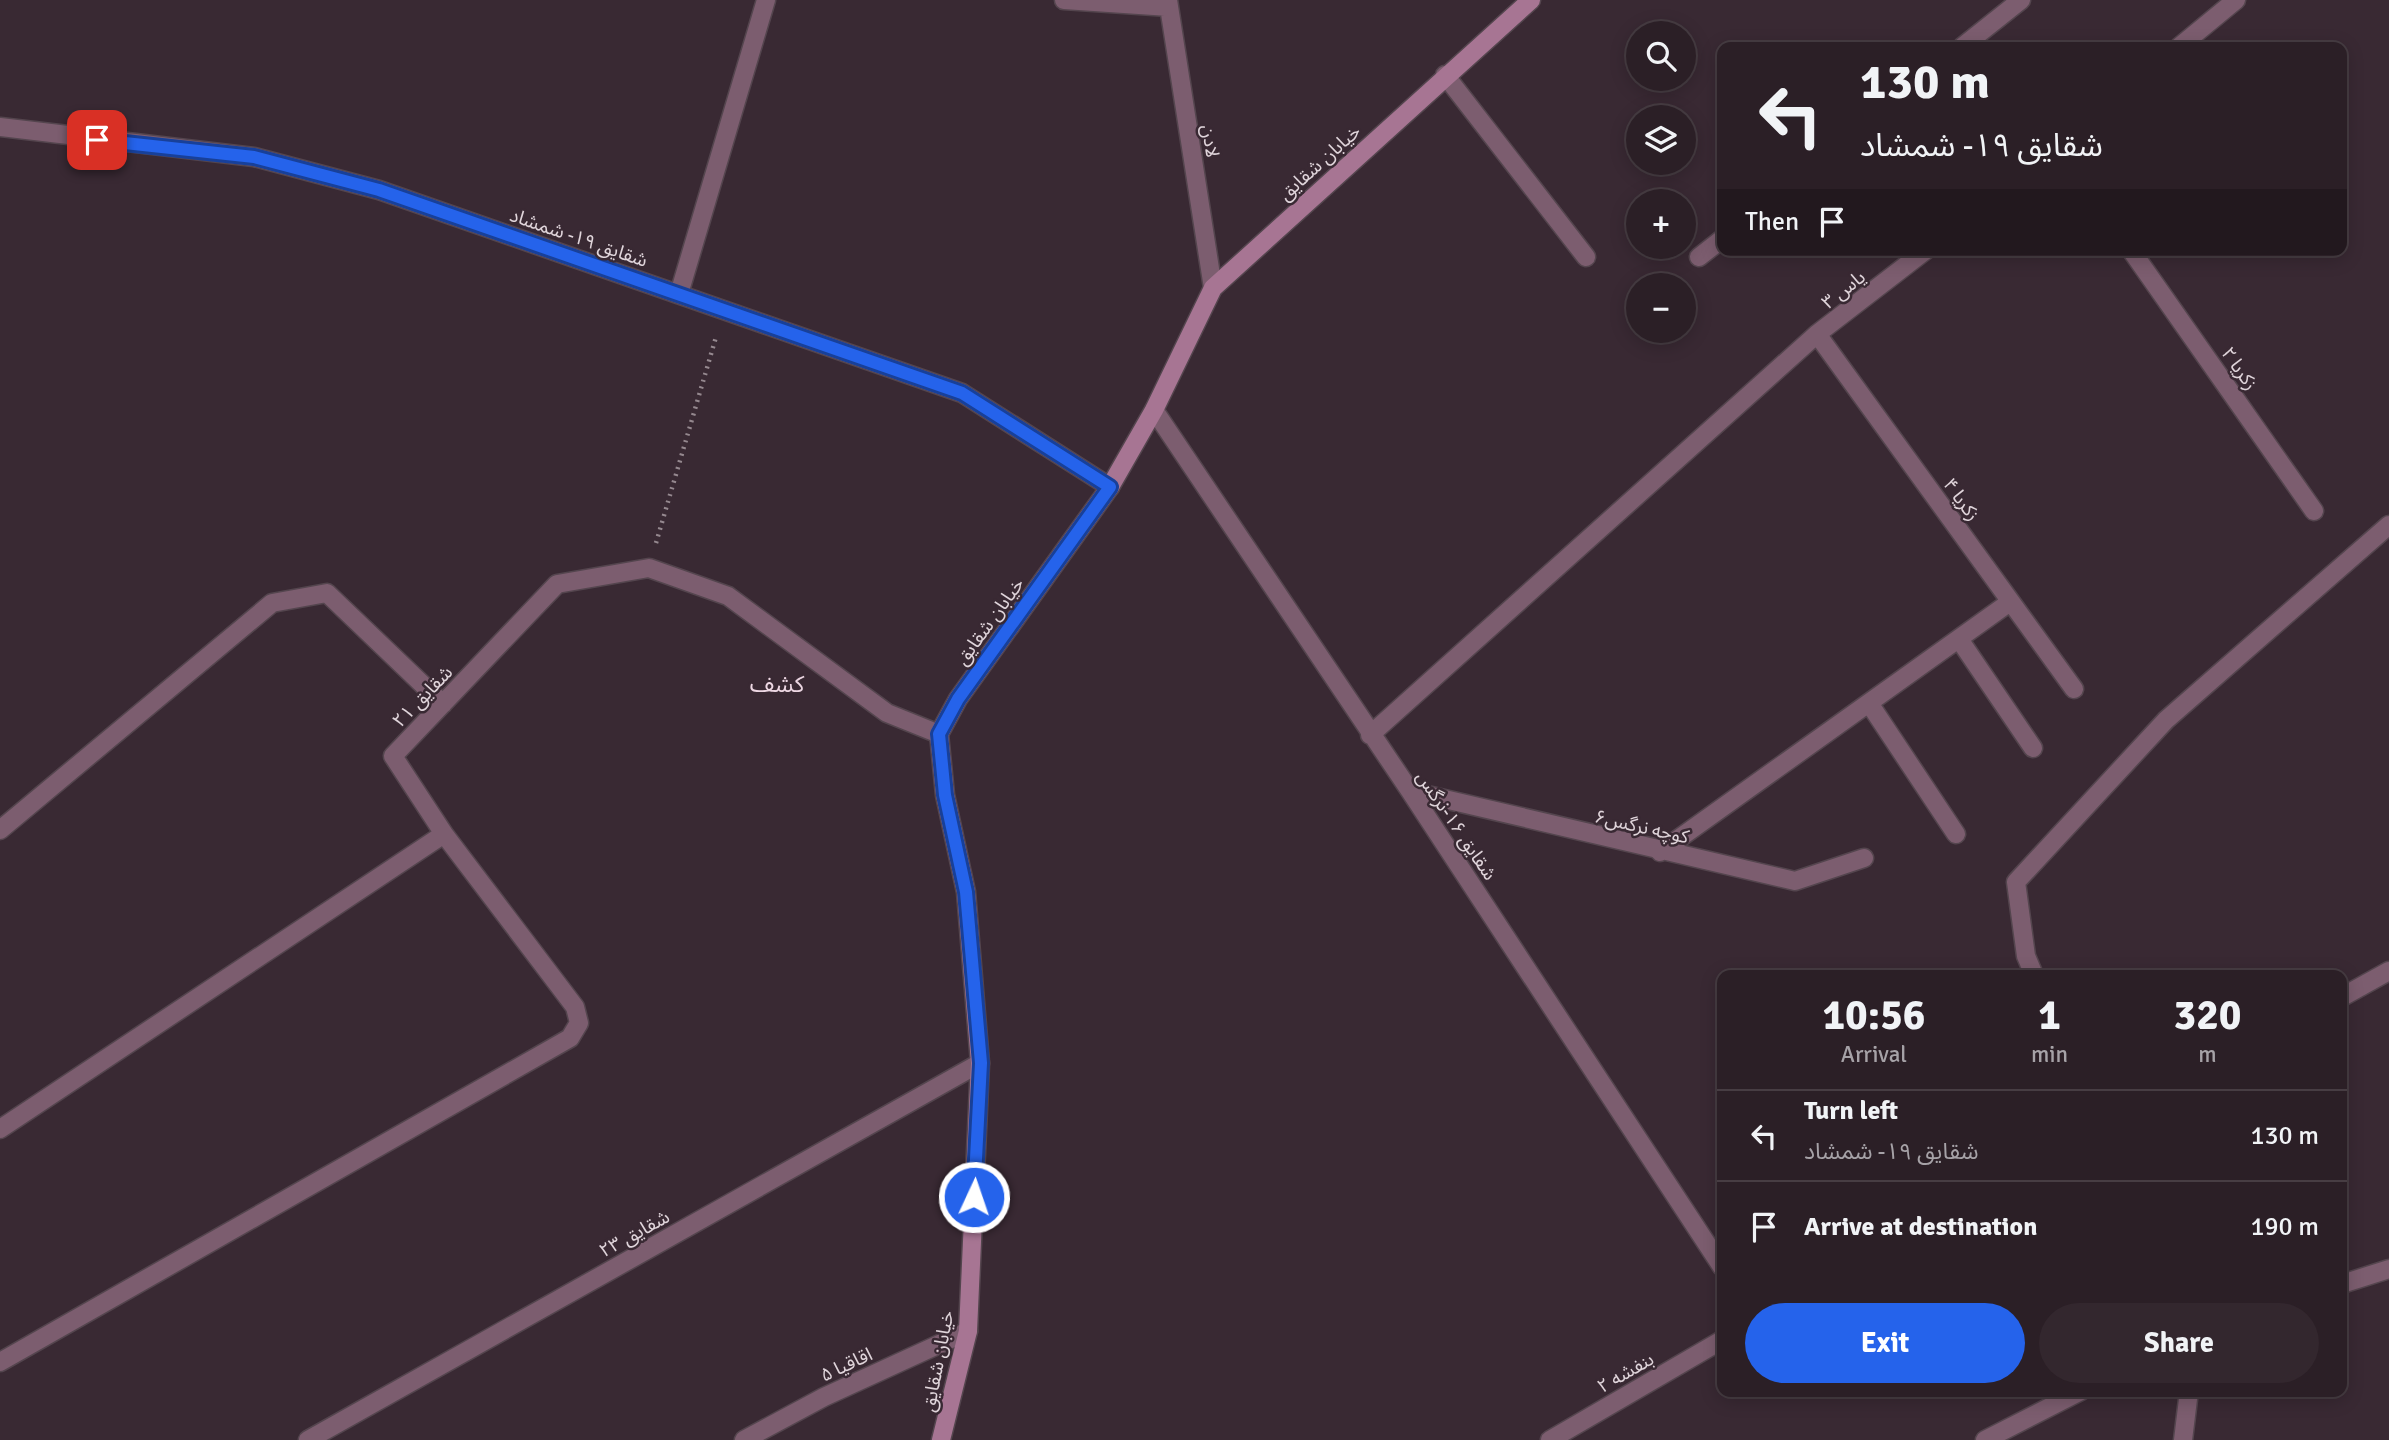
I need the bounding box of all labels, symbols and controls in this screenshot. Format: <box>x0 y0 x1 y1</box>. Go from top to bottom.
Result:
map controls <box>1626 21 1696 343</box>
button: search <box>1626 21 1696 91</box>
text: 130 m <box>1860 52 1990 112</box>
icon: left <box>1745 70 1836 161</box>
button: layers <box>1626 105 1696 175</box>
pin <box>67 110 127 170</box>
street label: خیابان شقایق <box>1274 120 1366 206</box>
icon: arrive <box>78 121 116 159</box>
street label: لادن <box>1196 123 1224 159</box>
text: شقایق ۱۹- شمشاد <box>1860 126 2103 165</box>
button: + <box>1626 189 1696 259</box>
street label: شقایق ۱۹- شمشاد <box>507 203 651 273</box>
icon: arrive <box>1813 203 1851 241</box>
text: Then <box>1745 206 1799 238</box>
street label: یاس ۳ <box>1817 265 1870 314</box>
button: − <box>1626 273 1696 343</box>
street label: زکریا ۲ <box>2216 342 2263 395</box>
street label: زکریا ۴ <box>1938 473 1985 526</box>
street label: خیابان شقایق <box>950 573 1030 670</box>
street label: شقایق ۲۱ <box>387 661 458 733</box>
district label: کشف <box>750 670 805 699</box>
street label: شقایق ۱۶-نرگس <box>1411 766 1502 885</box>
street label: کوچه نرگس۶ <box>1592 804 1692 850</box>
text: 10:56 <box>1822 990 1926 1041</box>
text: 1 <box>2038 990 2061 1041</box>
text: 320 <box>2173 990 2242 1041</box>
text: Arrival <box>1841 1040 1907 1069</box>
text: min <box>2031 1040 2068 1069</box>
text: m <box>2198 1040 2217 1069</box>
text: Turn left <box>1804 1095 1898 1127</box>
icon: left <box>1745 1117 1783 1155</box>
text: 130 m <box>2250 1120 2319 1152</box>
text: شقایق ۱۹- شمشاد <box>1804 1137 1979 1166</box>
position arrow <box>937 1160 1011 1234</box>
street label: شقایق ۲۳ <box>595 1205 674 1263</box>
icon: arrive <box>1745 1208 1783 1246</box>
text: Arrive at destination <box>1804 1211 2037 1243</box>
text: 190 m <box>2250 1211 2319 1243</box>
button: Exit <box>1745 1303 2025 1383</box>
button: Share <box>2039 1303 2319 1383</box>
street label: خیابان شقایق <box>916 1309 960 1414</box>
street label: اقاقیا ۵ <box>817 1342 876 1387</box>
street label: بنفشه ۲ <box>1593 1347 1658 1399</box>

